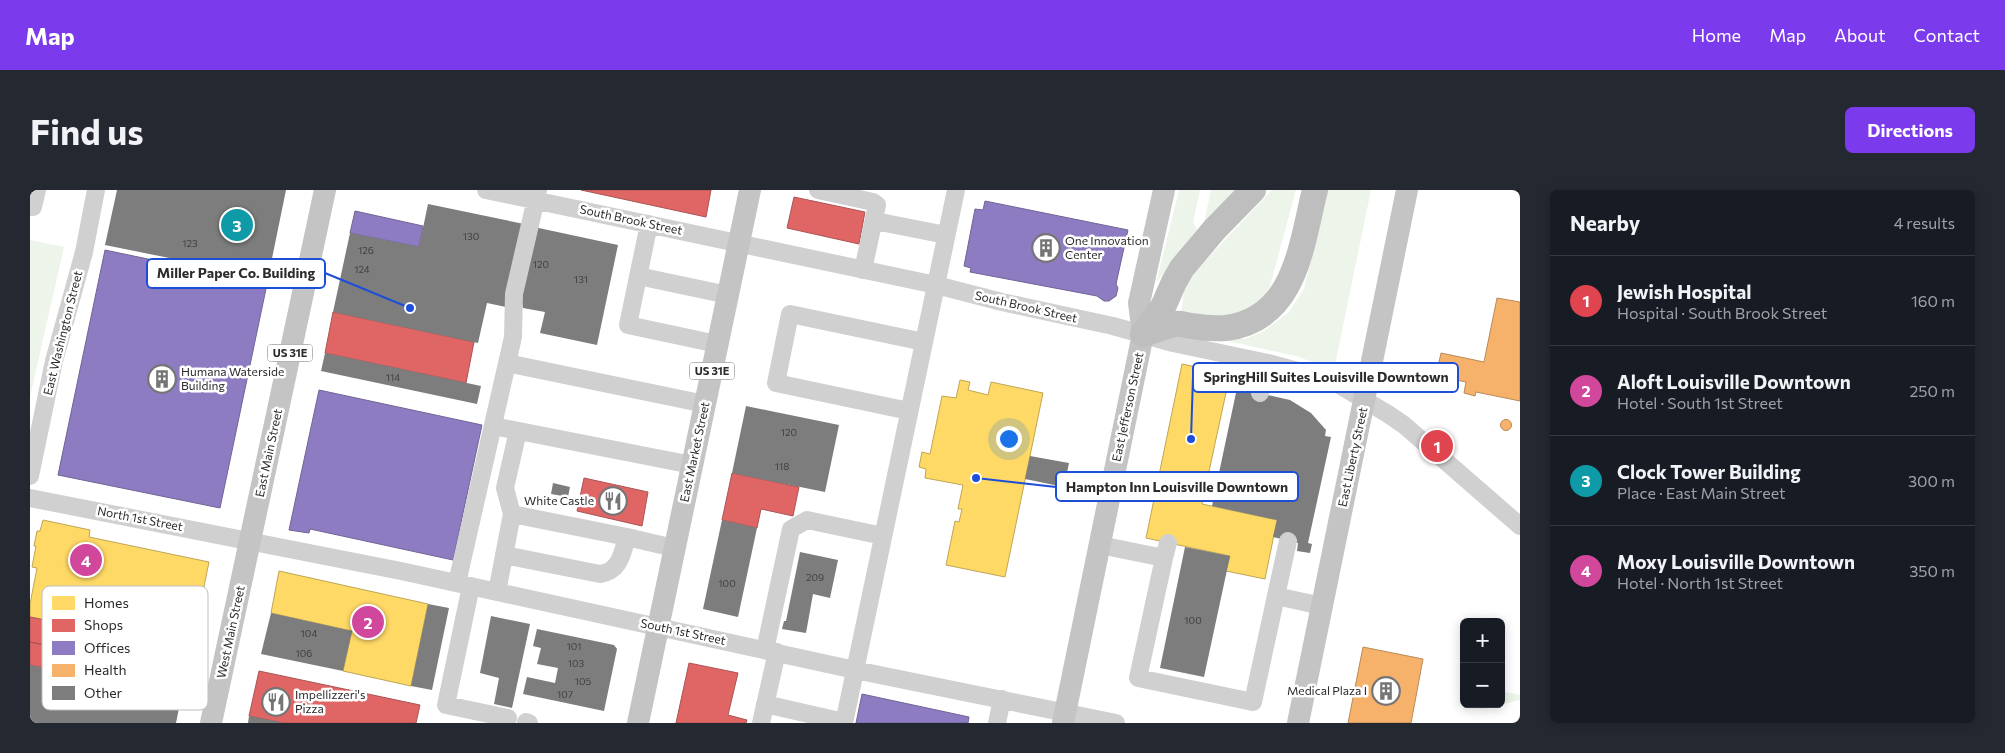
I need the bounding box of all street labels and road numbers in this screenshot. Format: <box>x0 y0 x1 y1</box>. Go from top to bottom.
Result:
street label: South Brook Street <box>579 201 684 237</box>
street label: East Washington Street <box>40 269 84 396</box>
street label: South Brook Street <box>974 287 1079 325</box>
road number: US 31E <box>268 344 312 362</box>
street label: East Jefferson Street <box>1109 351 1146 463</box>
road number: US 31E <box>690 362 734 380</box>
street label: East Market Street <box>677 400 711 503</box>
street label: East Liberty Street <box>1335 406 1369 508</box>
street label: East Main Street <box>252 407 284 498</box>
street label: North 1st Street <box>96 503 184 533</box>
street label: West Main Street <box>213 584 247 679</box>
street label: South 1st Street <box>639 615 727 647</box>

